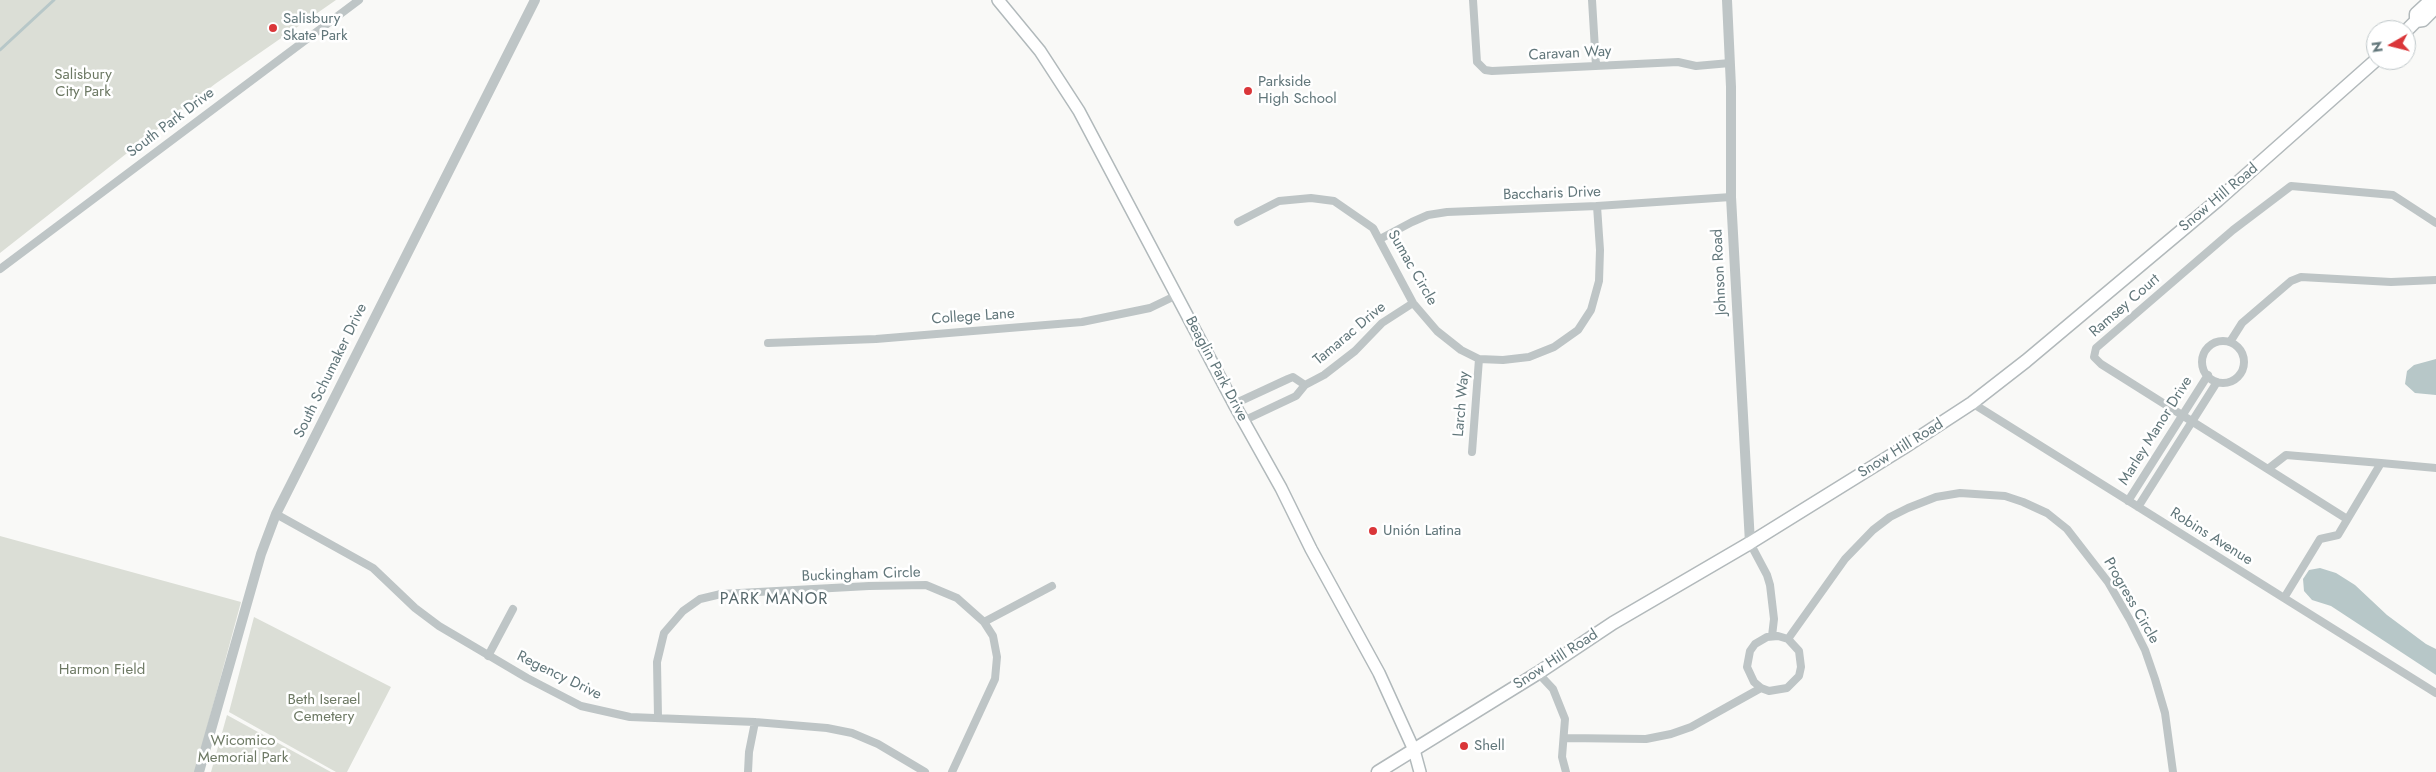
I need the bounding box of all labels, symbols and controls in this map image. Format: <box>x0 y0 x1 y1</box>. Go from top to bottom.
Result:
place label: Salisbury Skate Park <box>283 10 348 45</box>
north arrow <box>2366 20 2416 70</box>
marker: Salisbury Skate Park <box>267 22 279 34</box>
text: N <box>2366 40 2388 54</box>
street label: Caravan Way <box>1528 43 1612 65</box>
park label: Salisbury City Park <box>54 66 112 101</box>
place label: Parkside High School <box>1258 73 1337 108</box>
street label: South Park Drive <box>124 84 218 162</box>
marker: Parkside High School <box>1242 85 1254 97</box>
street label: Snow Hill Road <box>2176 160 2262 236</box>
street label: Baccharis Drive <box>1503 183 1601 205</box>
street label: Sumac Circle <box>1383 227 1441 309</box>
street label: Johnson Road <box>1709 228 1731 316</box>
street label: Ramsey Court <box>2086 271 2164 341</box>
street label: Tamarac Drive <box>1310 299 1390 369</box>
street label: South Schumaker Drive <box>291 301 371 441</box>
street label: College Lane <box>931 305 1015 329</box>
street label: Beaglin Park Drive <box>1181 313 1251 425</box>
street label: Larch Way <box>1450 371 1474 437</box>
street label: Marley Manor Drive <box>2115 373 2197 489</box>
street label: Snow Hill Road <box>1855 416 1947 482</box>
street label: Robins Avenue <box>2166 504 2256 570</box>
place label: Unión Latina <box>1383 522 1461 540</box>
marker: Unión Latina <box>1367 525 1379 537</box>
street label: Progress Circle <box>2099 555 2163 647</box>
street label: Buckingham Circle <box>801 564 921 586</box>
district label: PARK MANOR <box>718 590 830 610</box>
street label: Snow Hill Road <box>1510 626 1602 694</box>
street label: Regency Drive <box>514 648 604 704</box>
park label: Harmon Field <box>59 661 145 679</box>
park label: Beth Iserael Cemetery <box>287 691 361 726</box>
park label: Wicomico Memorial Park <box>198 732 288 767</box>
place label: Shell <box>1474 737 1505 755</box>
marker: Shell <box>1458 740 1470 752</box>

